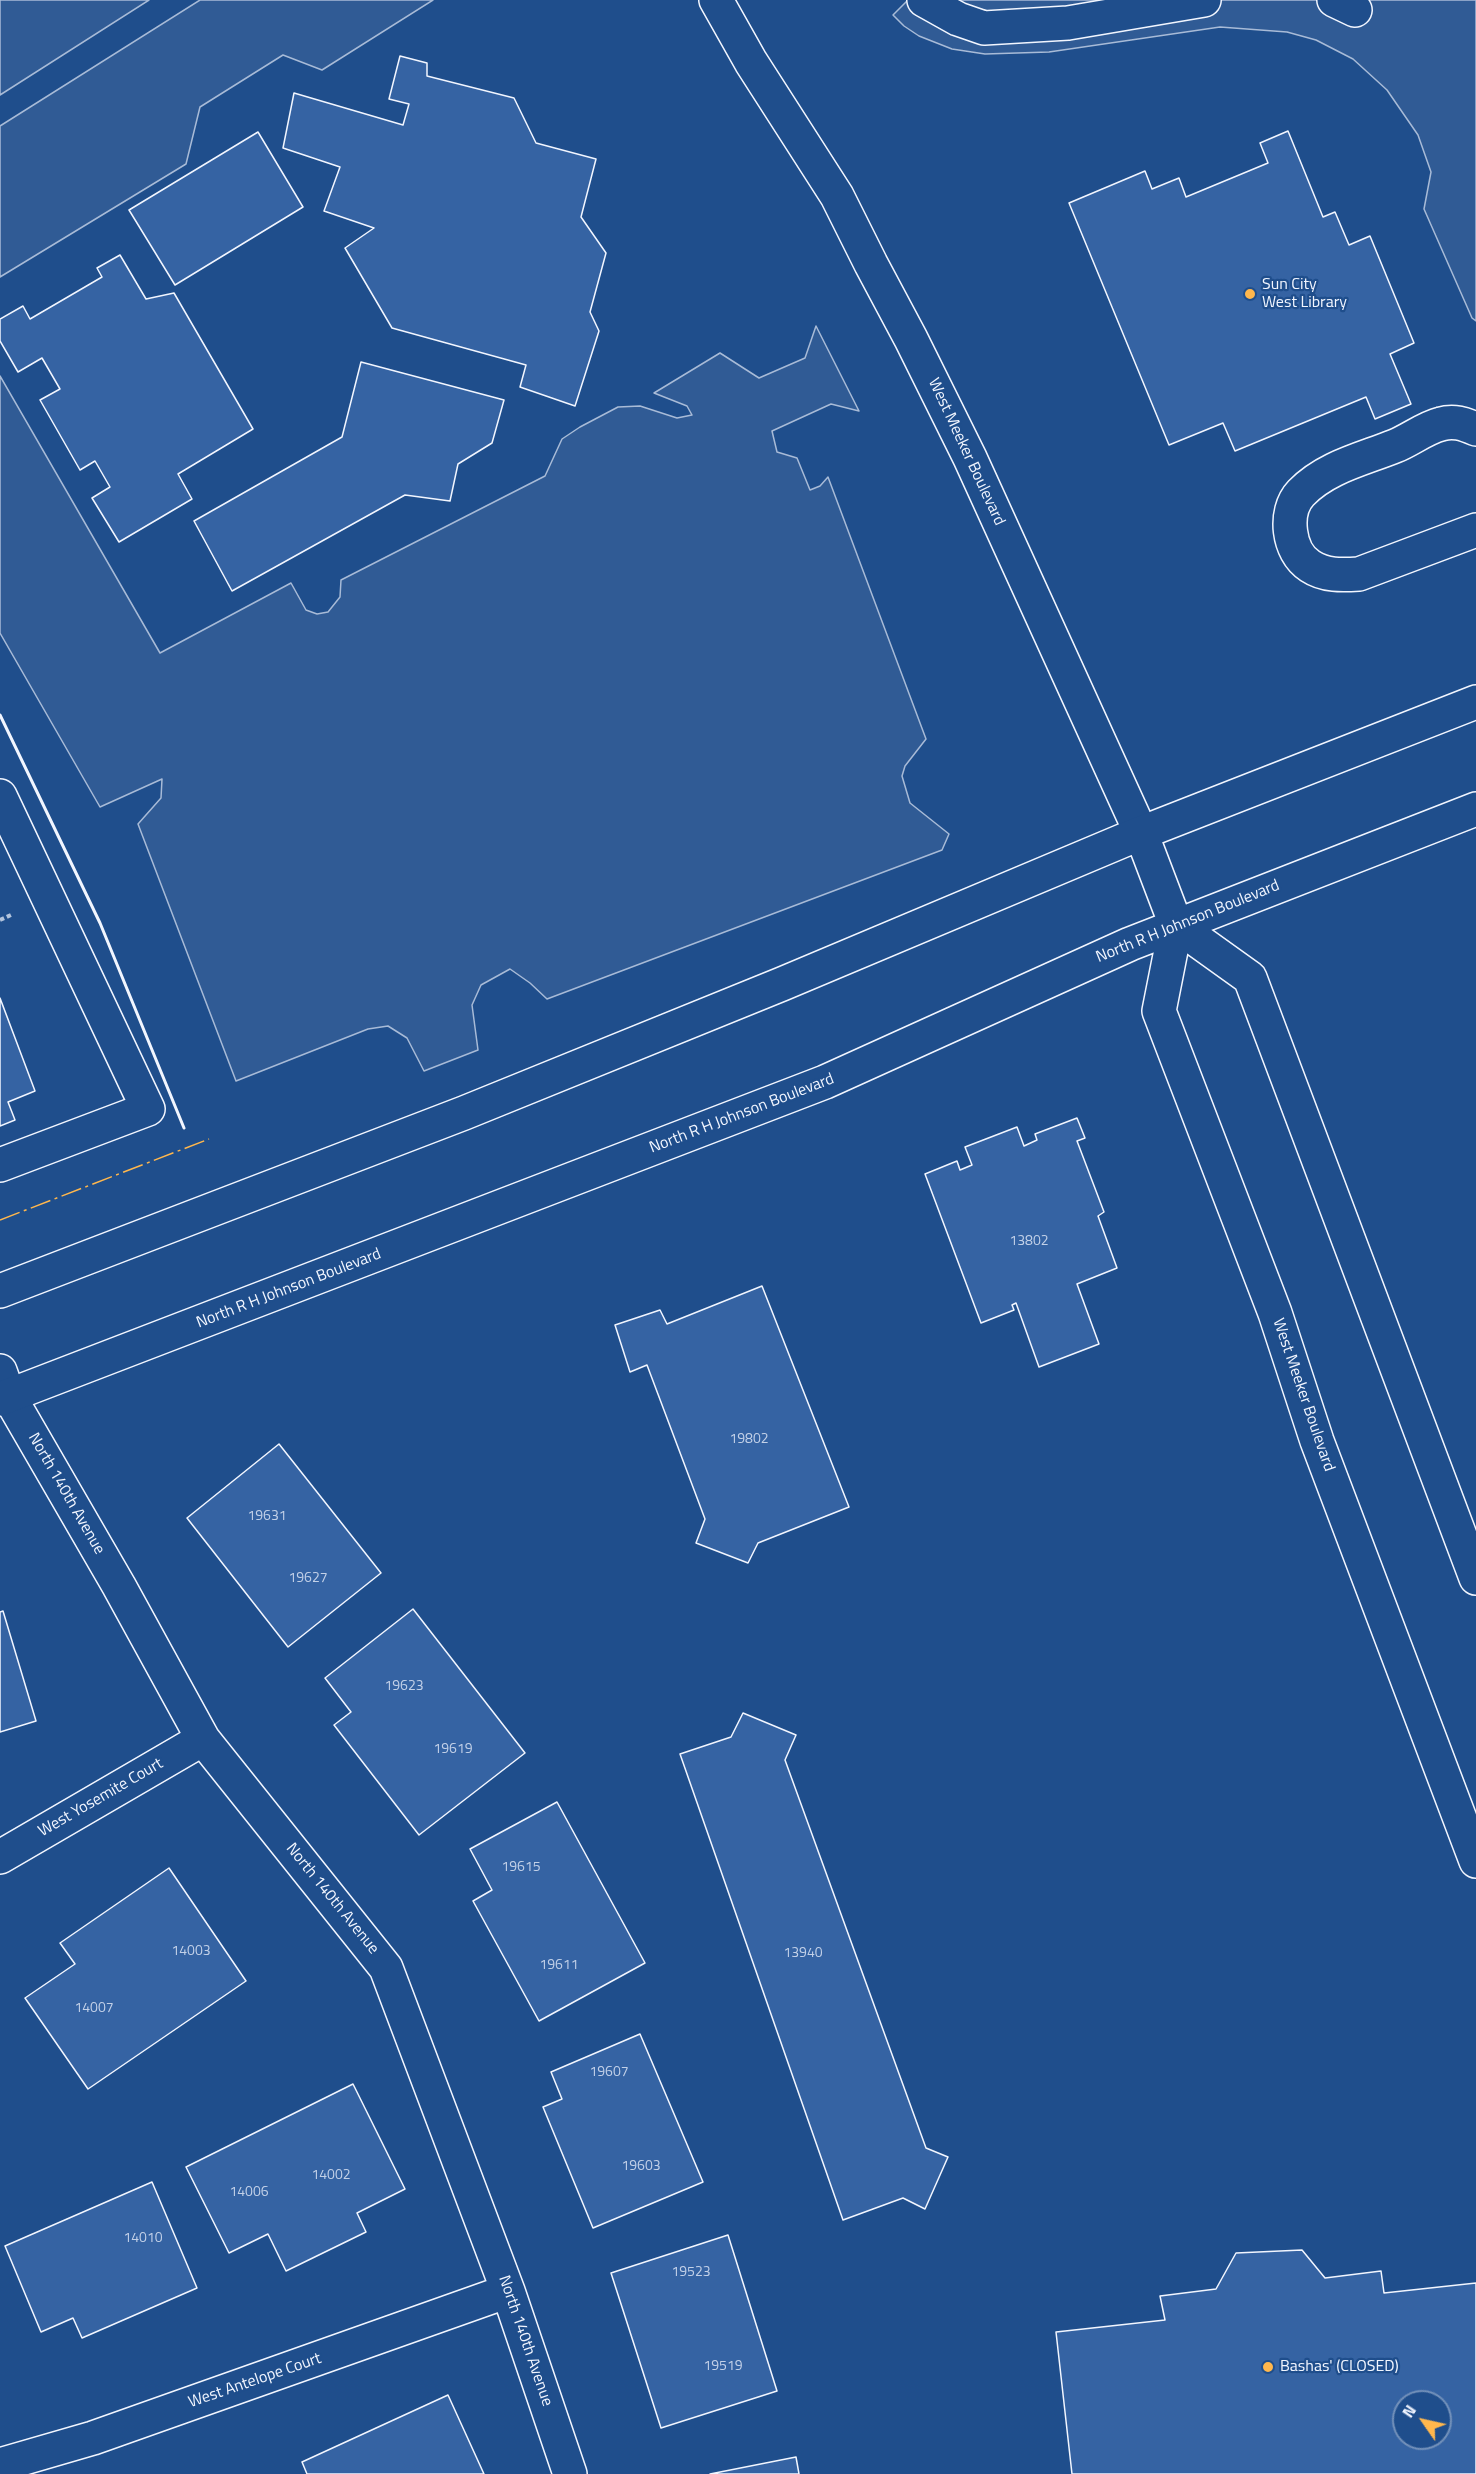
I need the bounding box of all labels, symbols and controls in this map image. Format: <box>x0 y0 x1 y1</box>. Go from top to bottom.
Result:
place label: Sun City West Library <box>1262 275 1347 313</box>
marker: Sun City West Library <box>1243 287 1257 301</box>
street label: West Meeker Boulevard <box>923 375 1009 529</box>
street label: North R H Johnson Boulevard <box>1093 876 1283 968</box>
street label: North R H Johnson Boulevard <box>647 1070 837 1158</box>
house number: 13802 <box>1009 1234 1049 1250</box>
street label: North R H Johnson Boulevard <box>194 1245 384 1333</box>
street label: West Meeker Boulevard <box>1268 1316 1338 1474</box>
street label: North 140th Avenue <box>23 1430 109 1558</box>
house number: 19802 <box>729 1432 769 1448</box>
house number: 19631 <box>247 1509 287 1525</box>
house number: 19627 <box>288 1571 328 1587</box>
house number: 19623 <box>384 1679 424 1695</box>
house number: 19619 <box>433 1742 473 1758</box>
street label: West Yosemite Court <box>35 1755 167 1841</box>
street label: North 140th Avenue <box>281 1840 383 1958</box>
house number: 19615 <box>501 1860 541 1876</box>
house number: 14003 <box>171 1944 211 1960</box>
house number: 13940 <box>783 1946 823 1962</box>
house number: 19611 <box>539 1958 579 1974</box>
house number: 14007 <box>74 2001 114 2017</box>
house number: 19607 <box>589 2065 629 2081</box>
house number: 19603 <box>621 2159 661 2175</box>
house number: 14002 <box>311 2168 351 2184</box>
house number: 14006 <box>229 2185 269 2201</box>
house number: 14010 <box>123 2231 163 2247</box>
house number: 19523 <box>671 2265 711 2281</box>
street label: North 140th Avenue <box>494 2273 556 2409</box>
street label: West Antelope Court <box>186 2349 324 2413</box>
place label: Bashas' (CLOSED) <box>1280 2357 1399 2377</box>
house number: 19519 <box>703 2359 743 2375</box>
marker: Bashas' (CLOSED) <box>1261 2360 1275 2374</box>
north arrow <box>1392 2390 1452 2450</box>
text: N <box>1396 2400 1422 2422</box>

